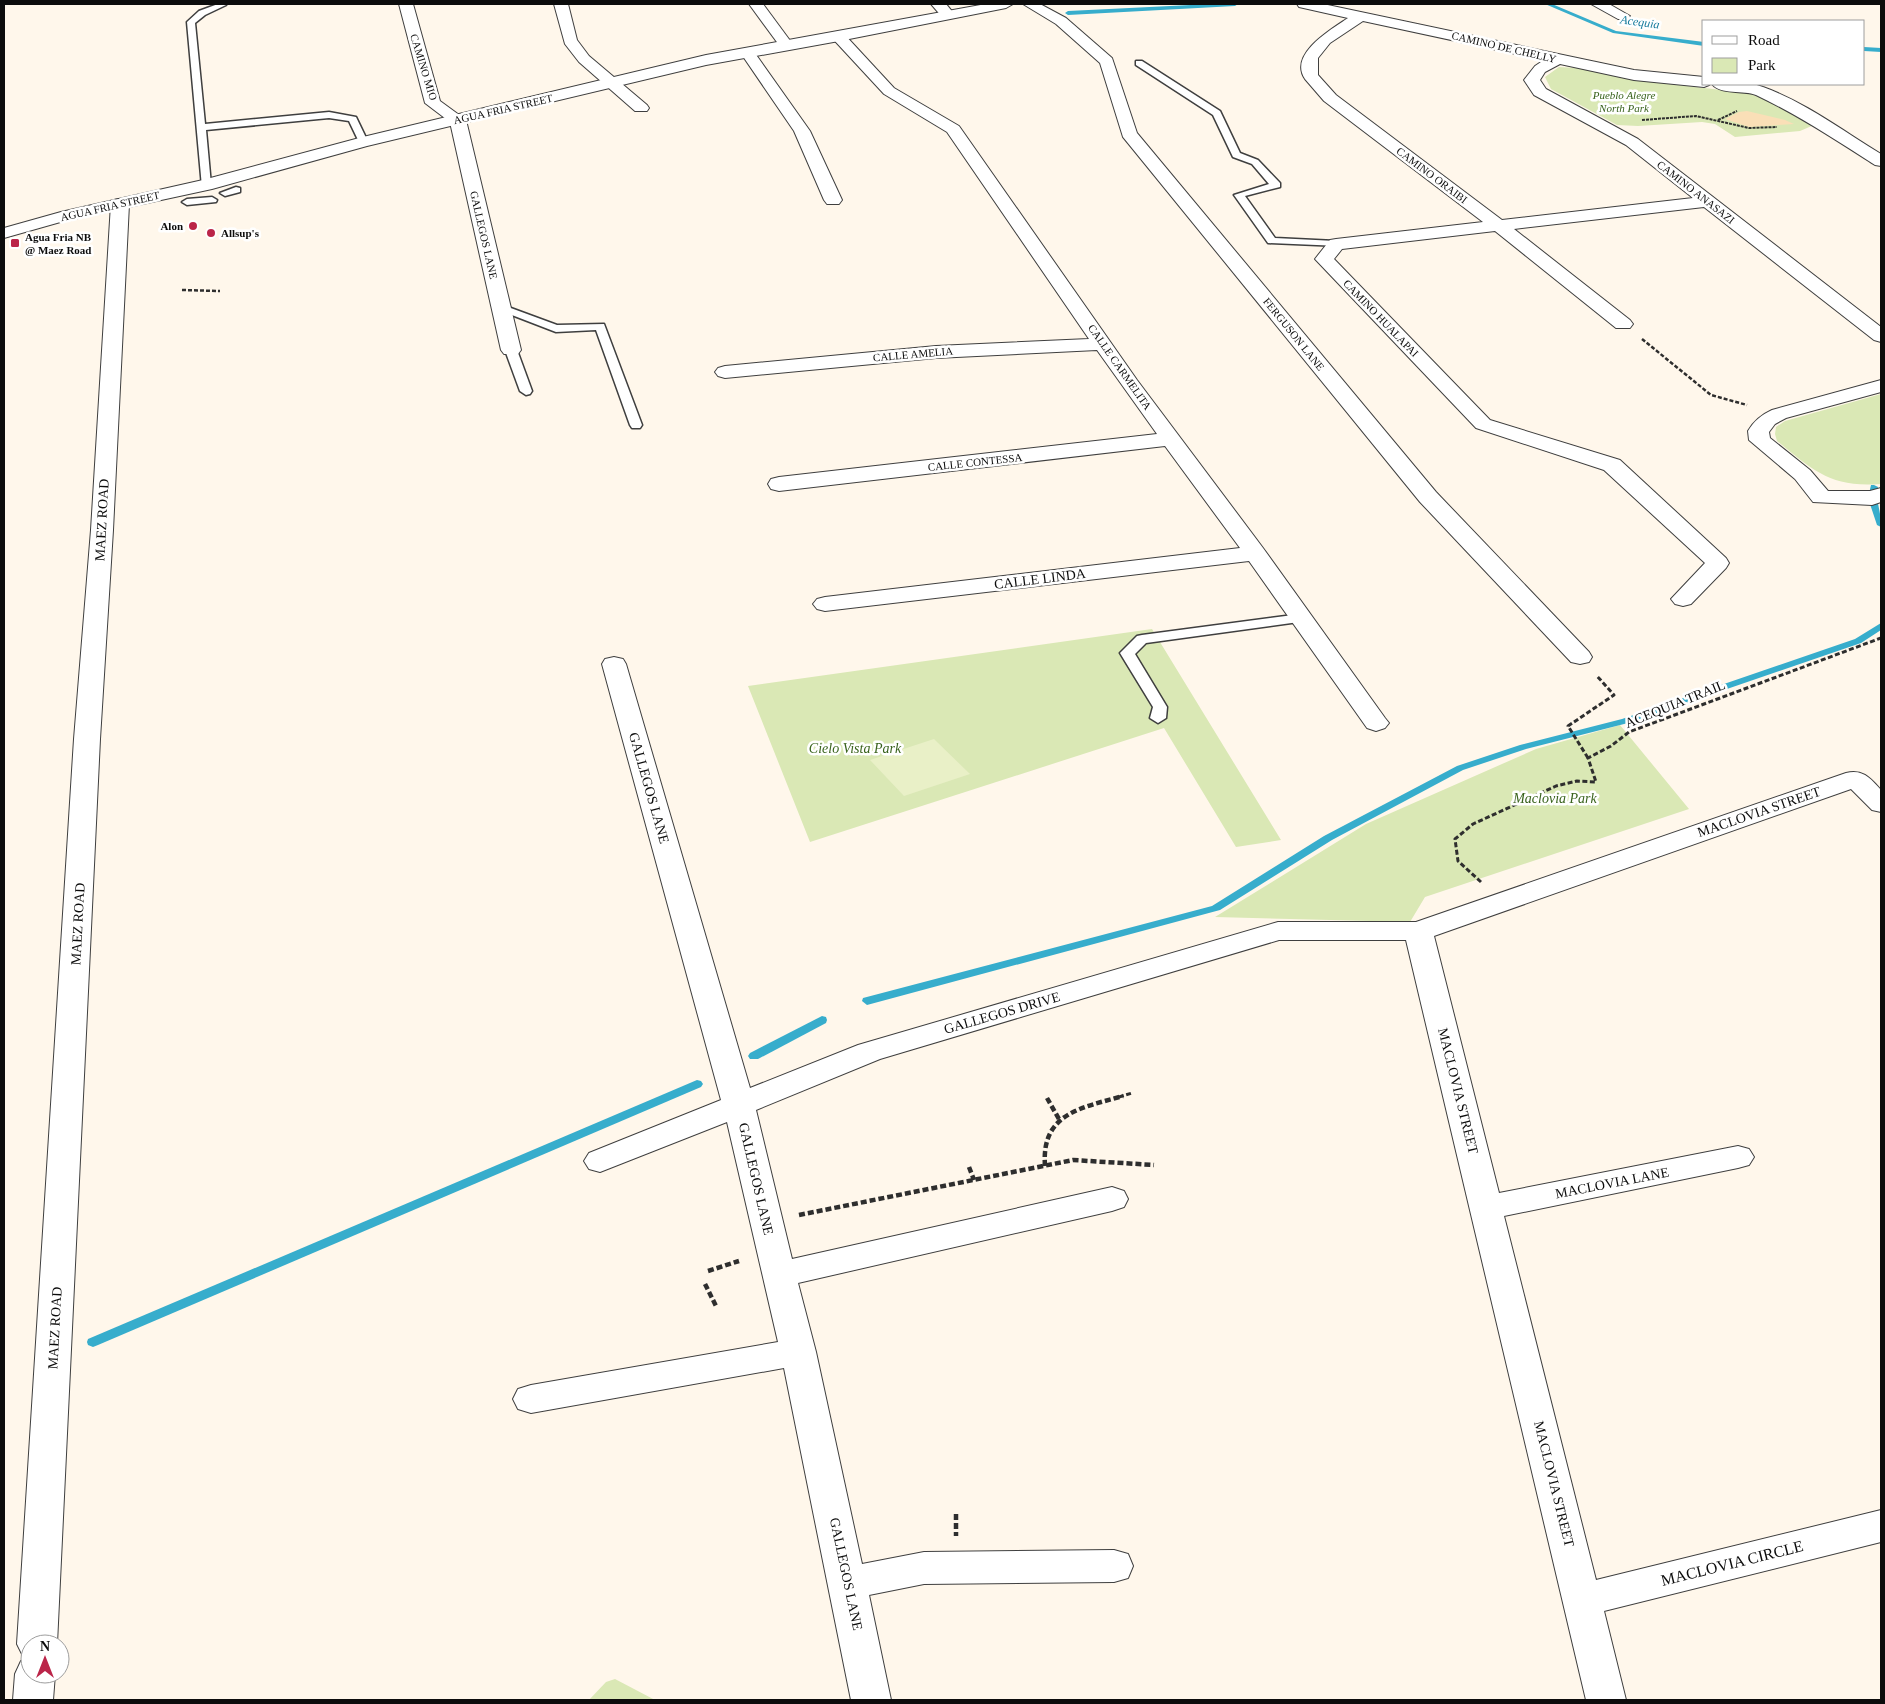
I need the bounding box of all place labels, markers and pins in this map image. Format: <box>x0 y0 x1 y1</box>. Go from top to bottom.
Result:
place label: Alon <box>160 220 183 232</box>
marker: Alon <box>187 220 199 232</box>
marker: Allsup's <box>205 227 217 239</box>
place label: Allsup's <box>221 227 260 239</box>
place label: Agua Fria NB @ Maez Road <box>25 231 92 256</box>
marker: Agua Fria NB @ Maez Road <box>9 237 21 249</box>

